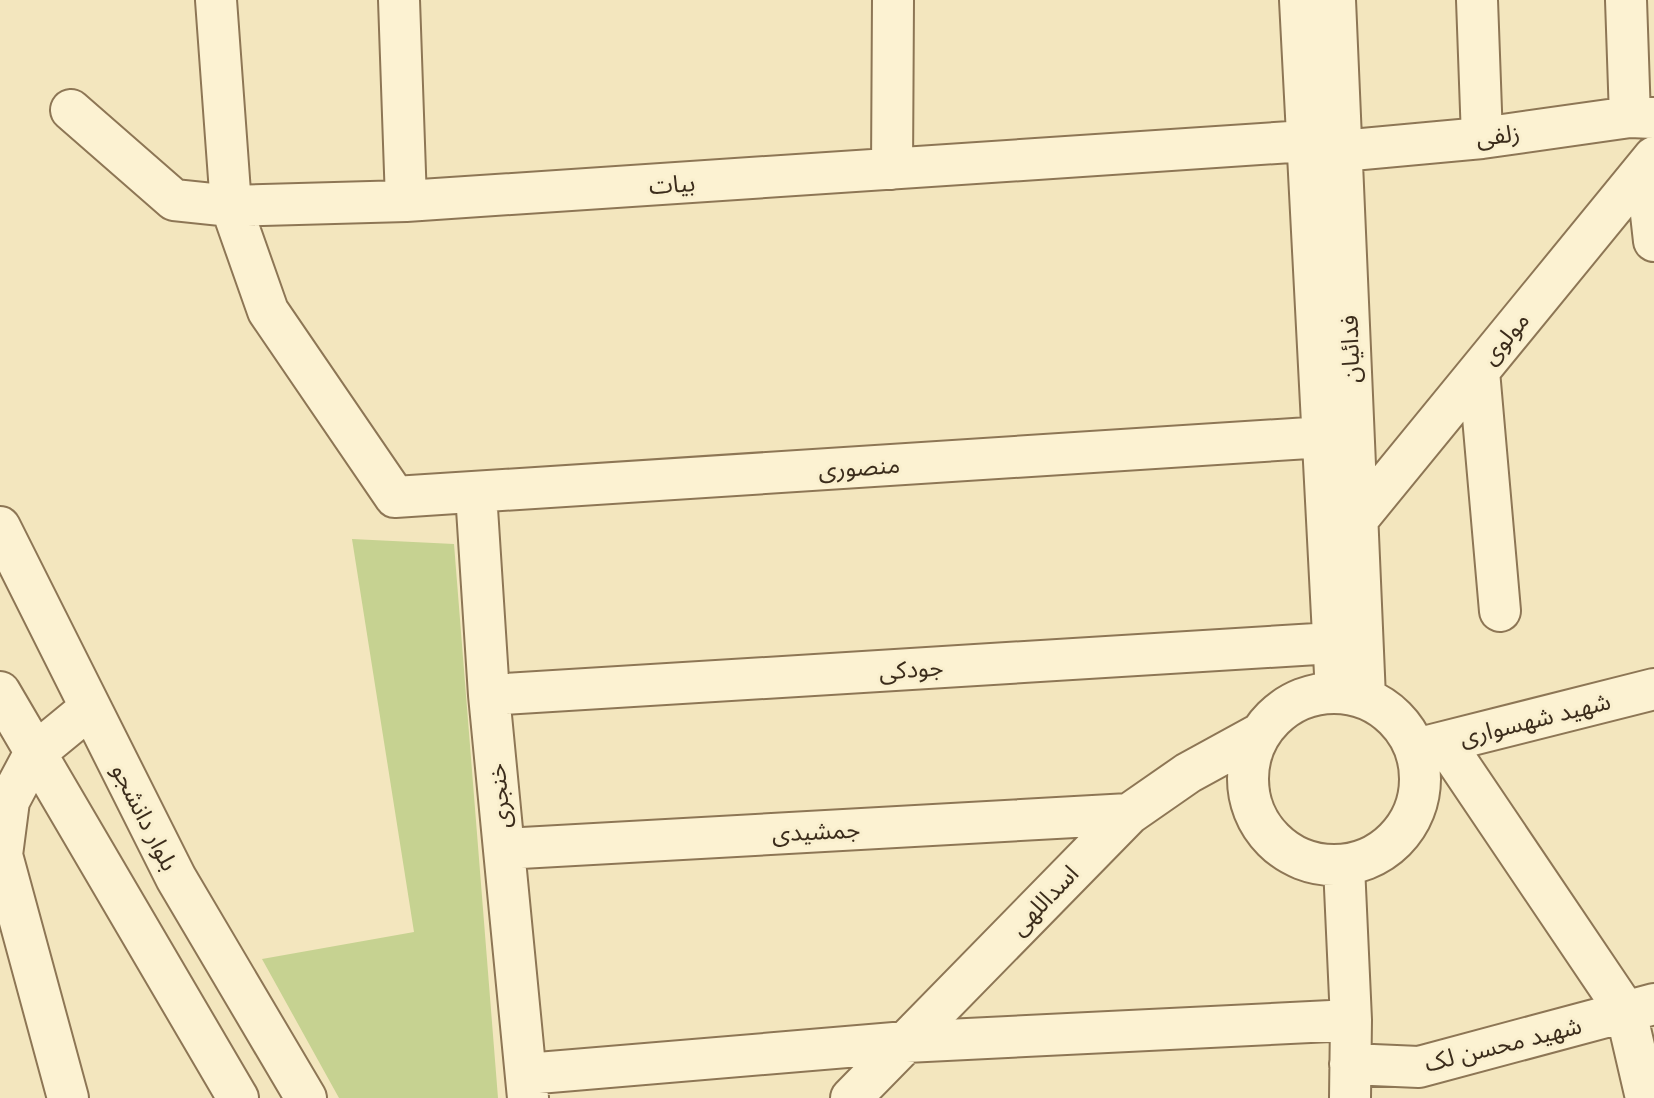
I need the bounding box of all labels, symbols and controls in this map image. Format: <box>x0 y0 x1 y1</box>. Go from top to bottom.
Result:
street label: زلفی <box>1474 117 1522 153</box>
street label: بیات <box>648 167 696 201</box>
street label: مولوی <box>1474 305 1536 371</box>
street label: فدائیان <box>1333 314 1367 384</box>
street label: منصوری <box>817 449 901 485</box>
street label: جودکی <box>878 651 944 687</box>
street label: شهید شهسواری <box>1456 685 1614 753</box>
street label: بلوار دانشجو <box>105 758 185 876</box>
street label: خنجری <box>481 762 517 830</box>
street label: جمشیدی <box>771 813 861 849</box>
street label: اسداللهی <box>1003 858 1085 942</box>
street label: شهید محسن لک <box>1421 1010 1585 1078</box>

